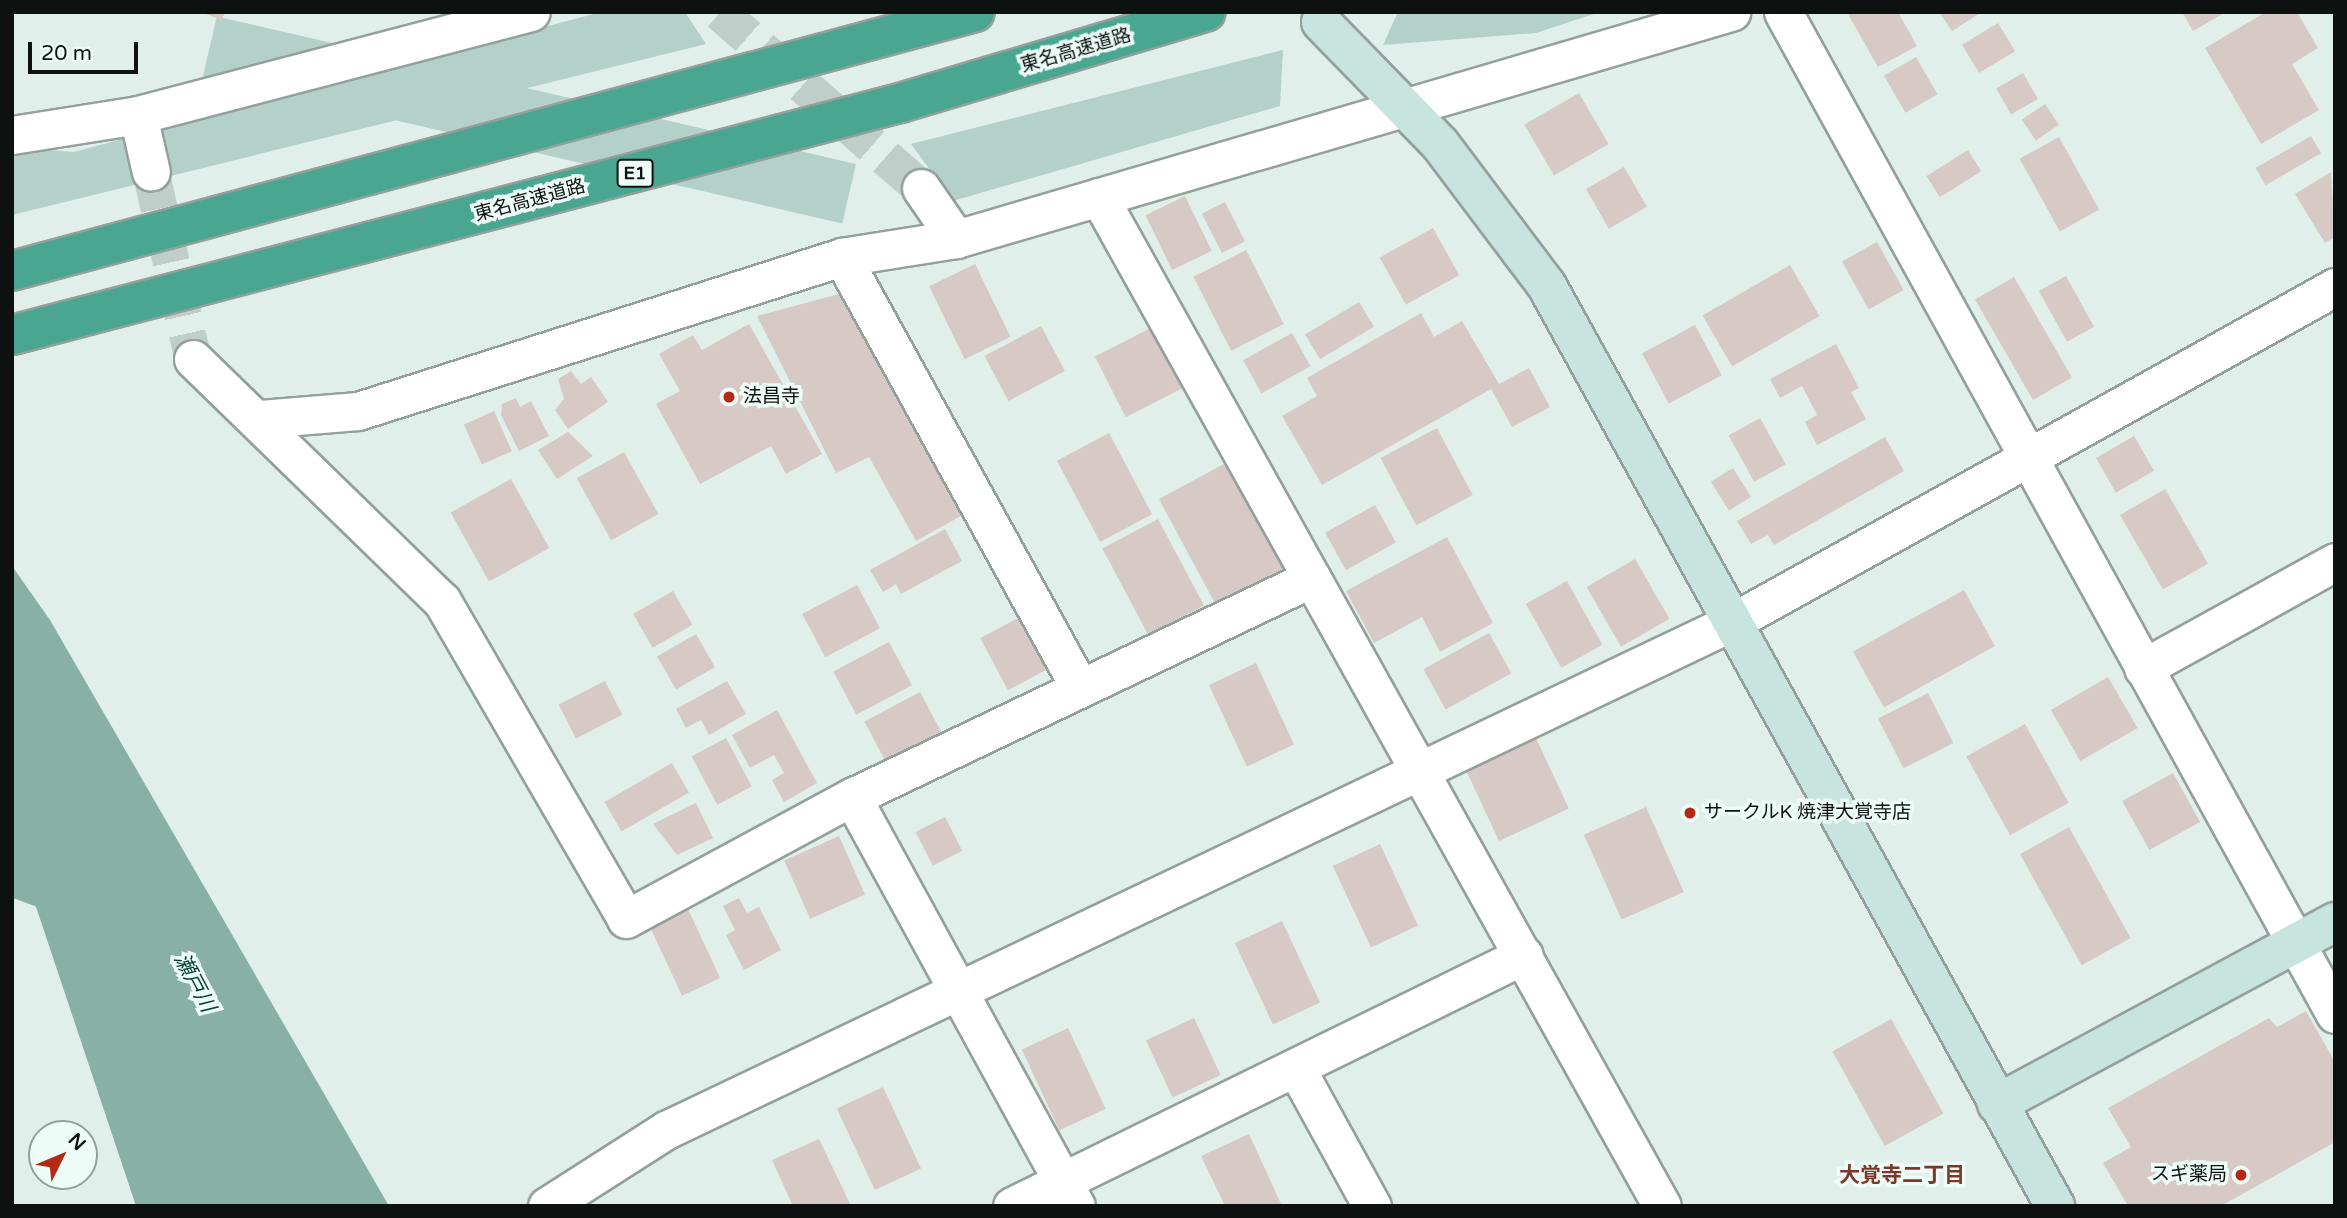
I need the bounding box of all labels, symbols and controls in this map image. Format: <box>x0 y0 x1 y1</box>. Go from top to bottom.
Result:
street label: 東名高速道路 <box>1018 24 1134 78</box>
scale bar <box>32 28 142 72</box>
text: 20 m <box>41 41 92 66</box>
road number: E1 <box>616 158 654 188</box>
street label: 東名高速道路 <box>472 175 588 227</box>
place label: 法昌寺 <box>743 386 800 408</box>
marker: 法昌寺 <box>721 389 737 405</box>
place label: サークルK 焼津大覚寺店 <box>1704 802 1912 824</box>
marker: サークルK 焼津大覚寺店 <box>1682 805 1698 821</box>
water label: 瀬戸川 <box>168 949 220 1017</box>
north arrow <box>28 1120 98 1190</box>
text: N <box>64 1129 90 1155</box>
district label: 大覚寺二丁目 <box>1839 1163 1965 1189</box>
place label: スギ薬局 <box>2151 1164 2227 1186</box>
marker: スギ薬局 <box>2233 1167 2249 1183</box>

